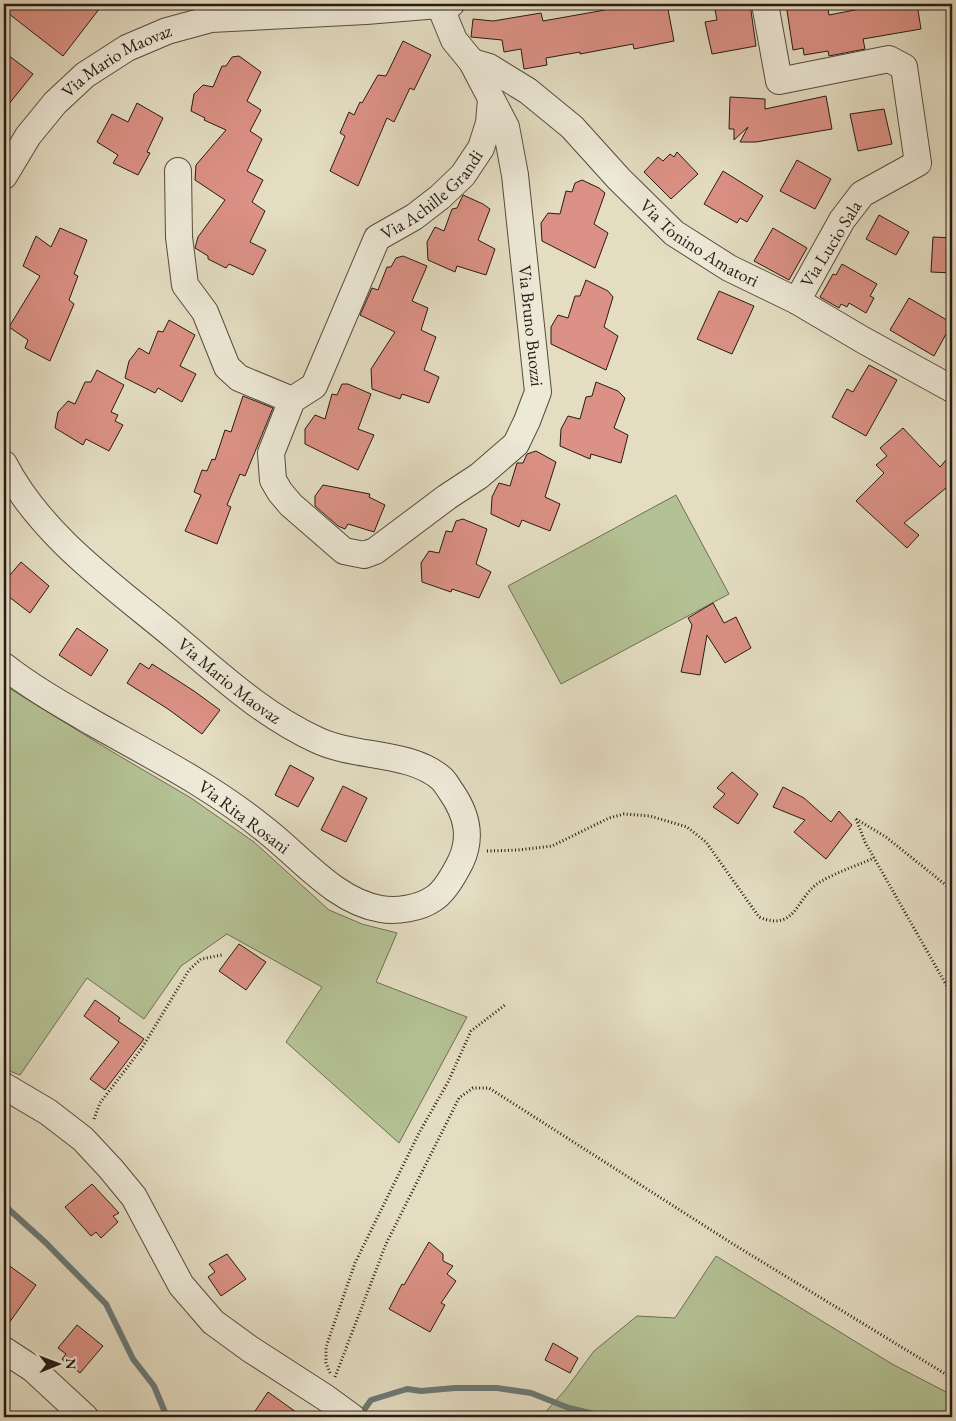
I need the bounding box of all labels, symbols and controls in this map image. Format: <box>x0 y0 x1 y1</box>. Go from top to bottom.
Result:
street label: Via Mario Maovaz <box>56 18 174 102</box>
street label: Via Achille Grandi <box>376 145 488 245</box>
street label: Via Tonino Amatori <box>635 194 763 292</box>
street label: Via Lucio Sala <box>795 195 867 291</box>
street label: Via Bruno Buozzi <box>514 264 549 388</box>
street label: Via Mario Maovaz <box>173 632 286 729</box>
street label: Via Rita Rosani <box>194 775 295 859</box>
north arrow <box>32 1338 82 1388</box>
text: N <box>62 1358 80 1370</box>

